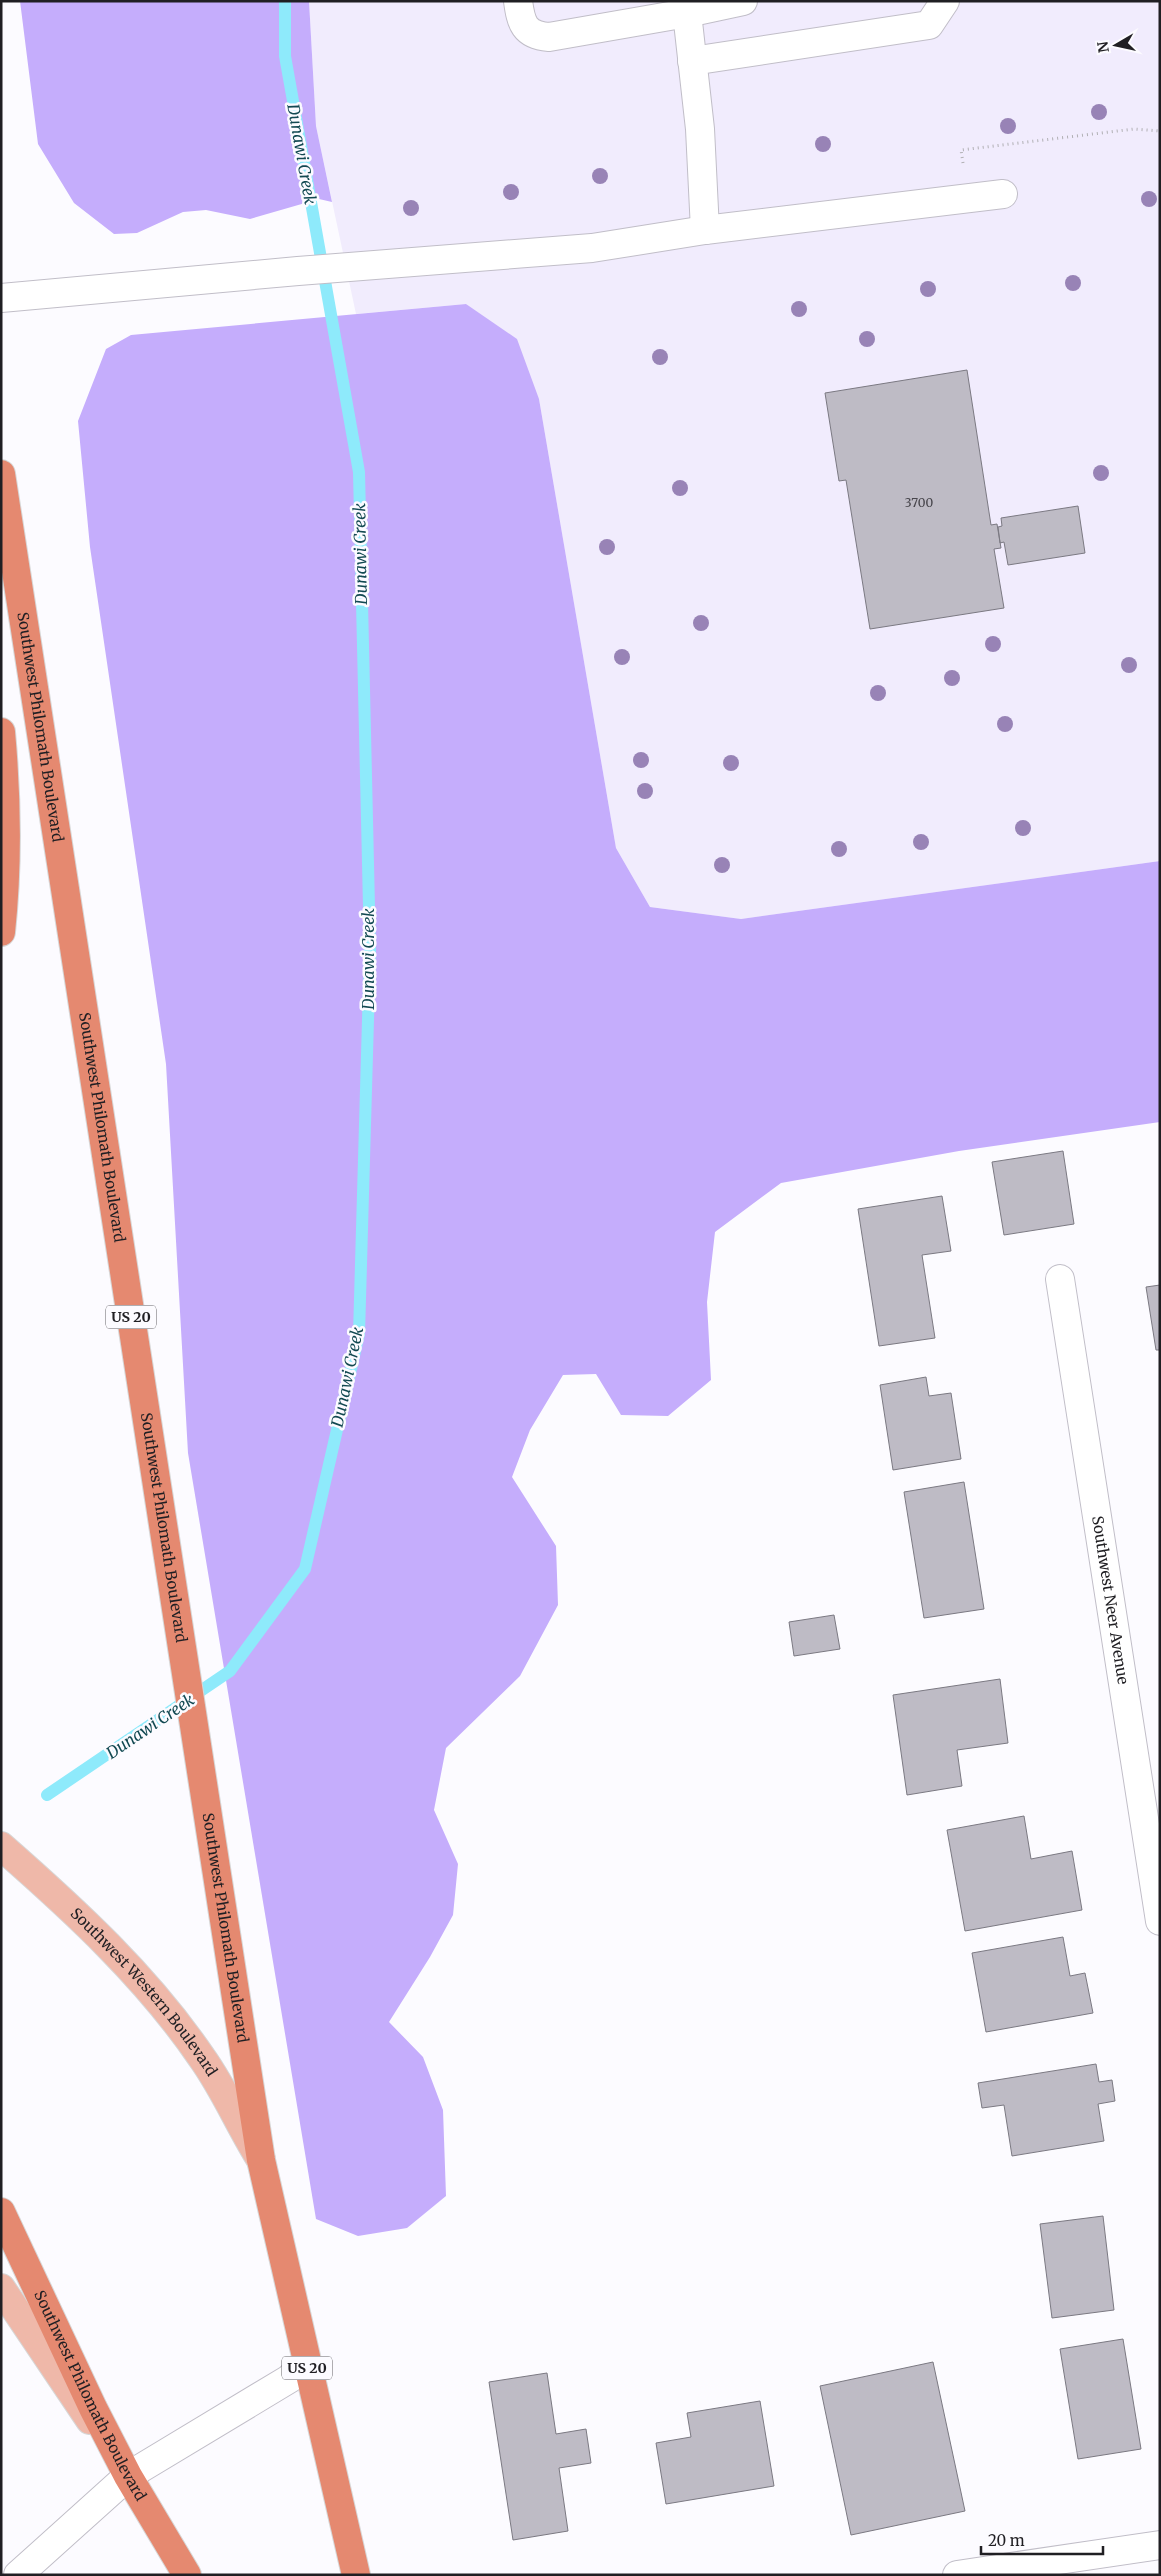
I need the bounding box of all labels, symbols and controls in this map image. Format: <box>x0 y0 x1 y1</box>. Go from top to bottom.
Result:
north arrow <box>1091 20 1141 70</box>
text: N <box>1093 40 1113 54</box>
water label: Dunawi Creek <box>283 101 321 206</box>
house number: 3700 <box>905 495 934 510</box>
water label: Dunawi Creek <box>349 503 371 606</box>
street label: Southwest Philomath Boulevard <box>13 611 68 843</box>
water label: Dunawi Creek <box>358 908 378 1011</box>
street label: Southwest Philomath Boulevard <box>75 1011 129 1244</box>
road number: US 20 <box>106 1305 156 1328</box>
water label: Dunawi Creek <box>326 1325 367 1430</box>
street label: Southwest Philomath Boulevard <box>137 1411 191 1644</box>
street label: Southwest Neer Avenue <box>1088 1514 1133 1686</box>
water label: Dunawi Creek <box>101 1689 198 1763</box>
street label: Southwest Philomath Boulevard <box>199 1811 253 2044</box>
street label: Southwest Western Boulevard <box>67 1904 222 2080</box>
street label: Southwest Philomath Boulevard <box>30 2287 151 2504</box>
road number: US 20 <box>282 2356 332 2380</box>
scale bar <box>981 2524 1104 2556</box>
text: 20 m <box>988 2531 1025 2550</box>

